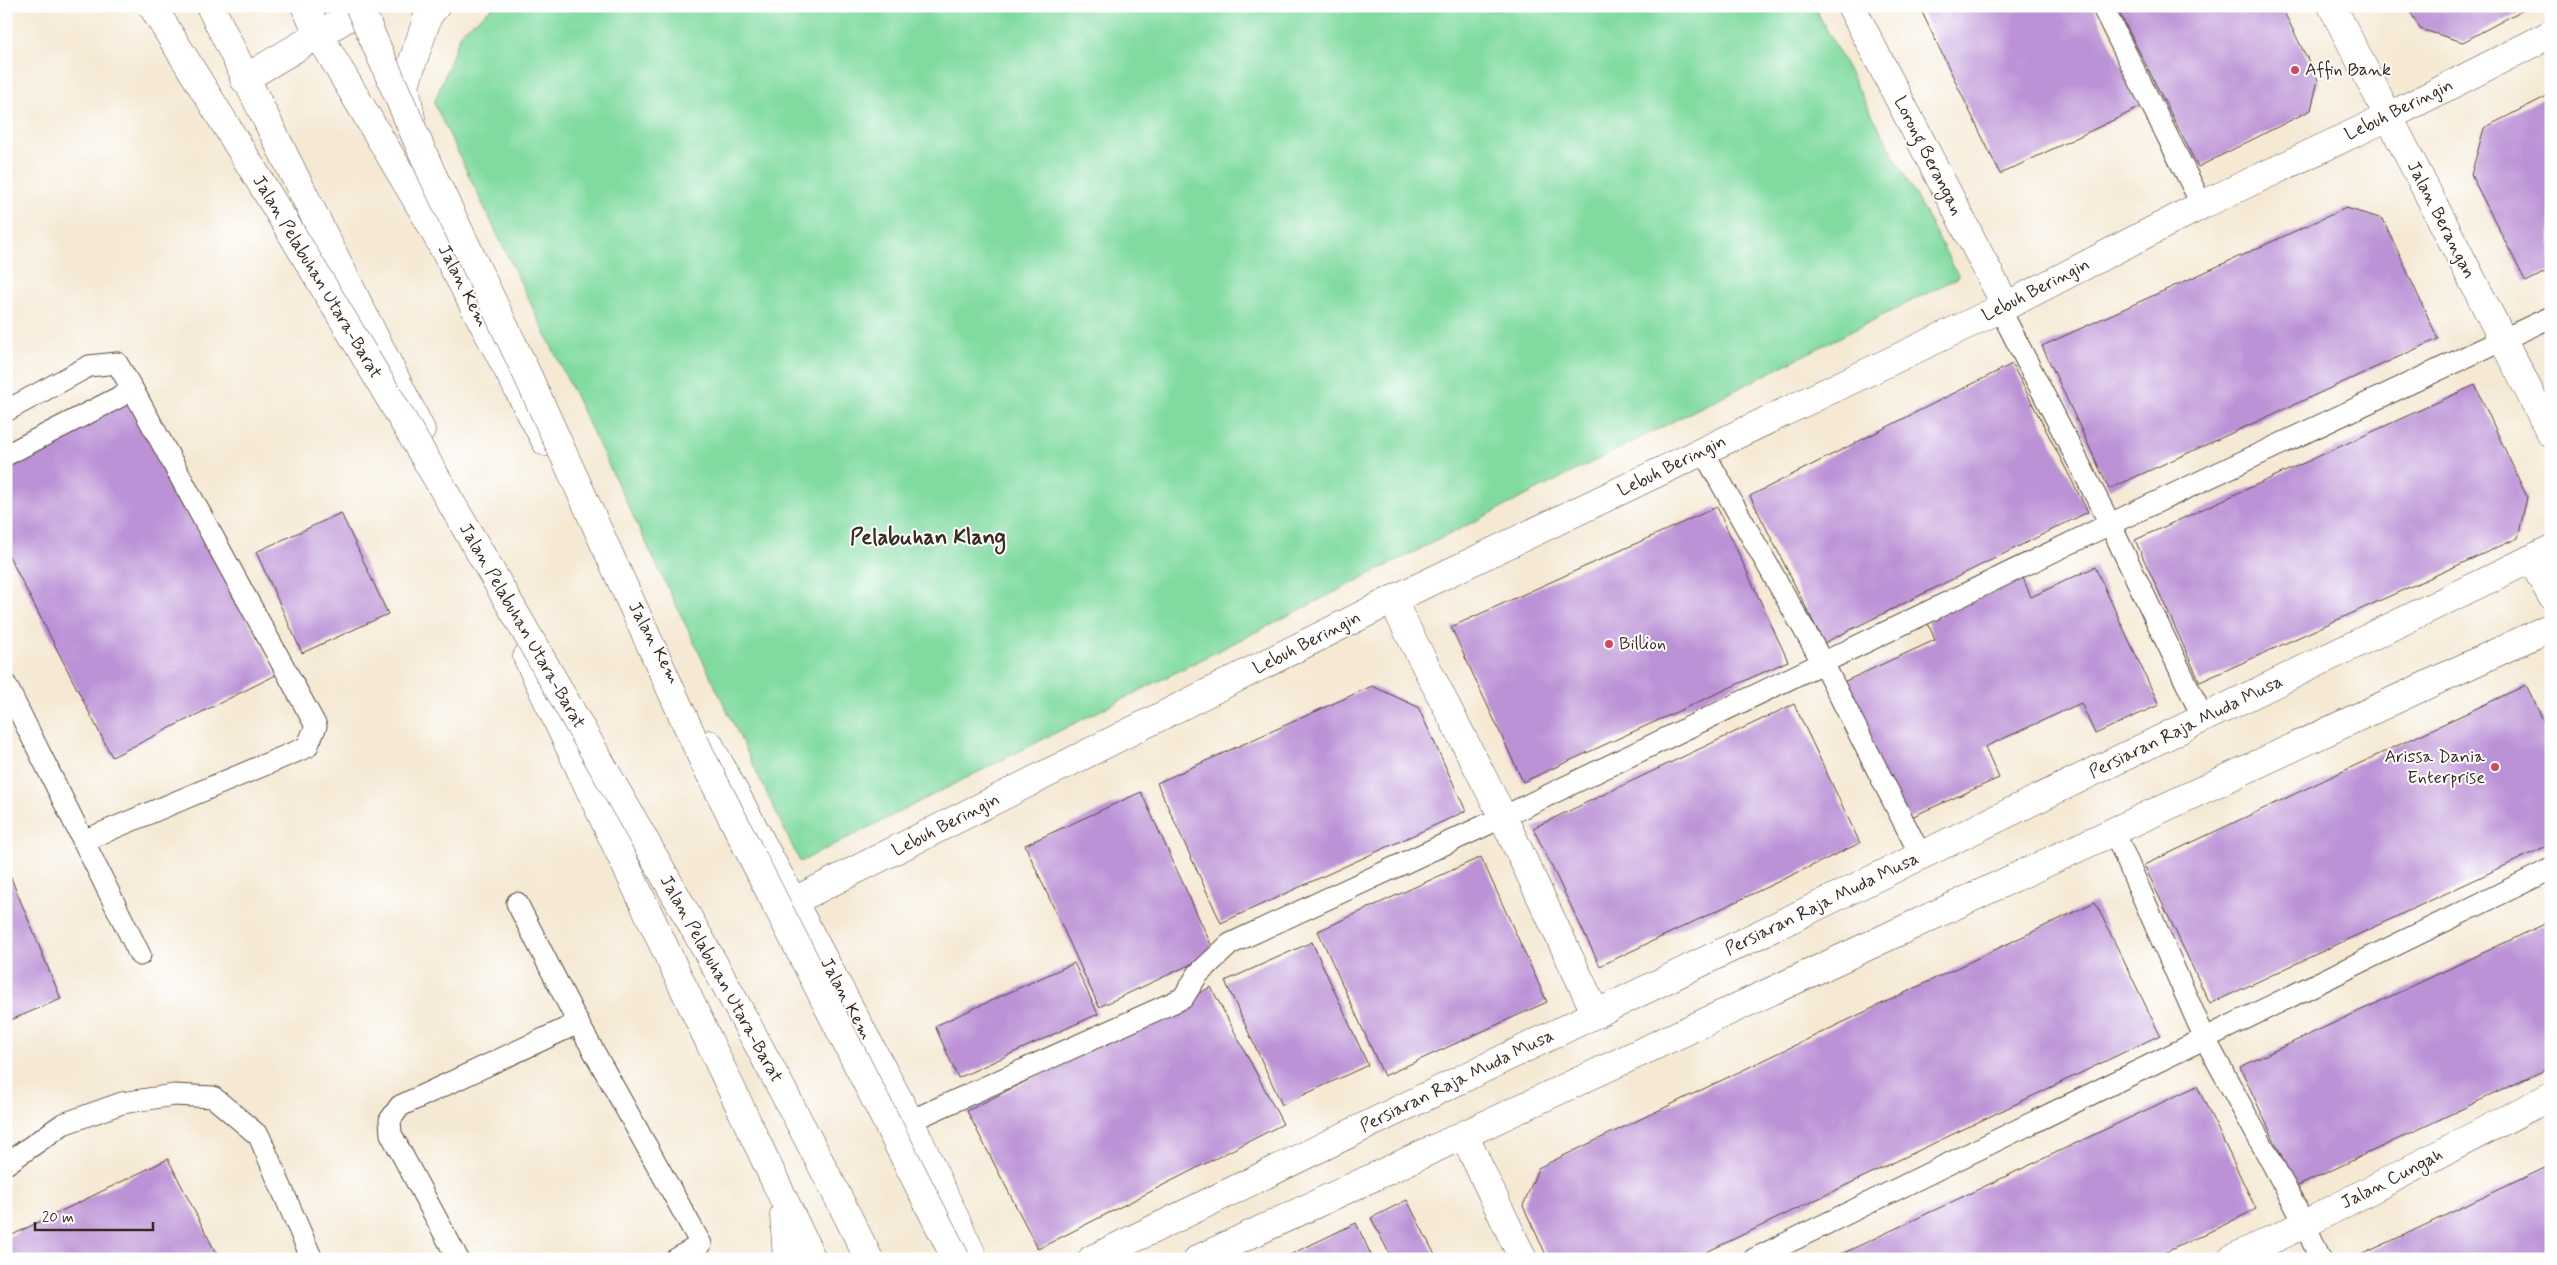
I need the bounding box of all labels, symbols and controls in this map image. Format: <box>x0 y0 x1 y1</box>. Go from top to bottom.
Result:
place label: Affin Bank <box>2305 58 2391 82</box>
marker: Affin Bank <box>2289 64 2301 76</box>
street label: Lebuh Beringin <box>2341 73 2457 147</box>
street label: Lorong Berangan <box>1886 92 1968 221</box>
street label: Jalan Berangan <box>2401 157 2481 283</box>
street label: Jalan Pelabuhan Utara-Barat <box>247 171 387 383</box>
street label: Jalan Kem <box>432 240 494 332</box>
street label: Lebuh Beringin <box>1978 253 2094 327</box>
street label: Lebuh Beringin <box>1614 429 1730 503</box>
street label: Jalan Pelabuhan Utara-Barat <box>453 519 591 733</box>
district label: Pelabuhan Klang <box>850 524 1006 555</box>
street label: Jalan Kem <box>622 598 686 688</box>
street label: Lebuh Beringin <box>1249 606 1365 680</box>
place label: Billion <box>1619 632 1666 656</box>
marker: Billion <box>1603 638 1615 650</box>
street label: Persiaran Raja Muda Musa <box>2085 670 2287 784</box>
place label: Arissa Dania Enterprise <box>2384 745 2485 790</box>
marker: Arissa Dania Enterprise <box>2489 761 2501 773</box>
street label: Lebuh Beringin <box>888 788 1004 862</box>
street label: Persiaran Raja Muda Musa <box>1721 847 1923 961</box>
street label: Jalan Pelabuhan Utara-Barat <box>654 871 788 1087</box>
street label: Jalan Kem <box>814 954 878 1044</box>
street label: Persiaran Raja Muda Musa <box>1356 1024 1558 1138</box>
street label: Jalan Cungah <box>2337 1143 2448 1216</box>
scale bar <box>35 1200 152 1232</box>
text: 20 m <box>42 1208 74 1228</box>

